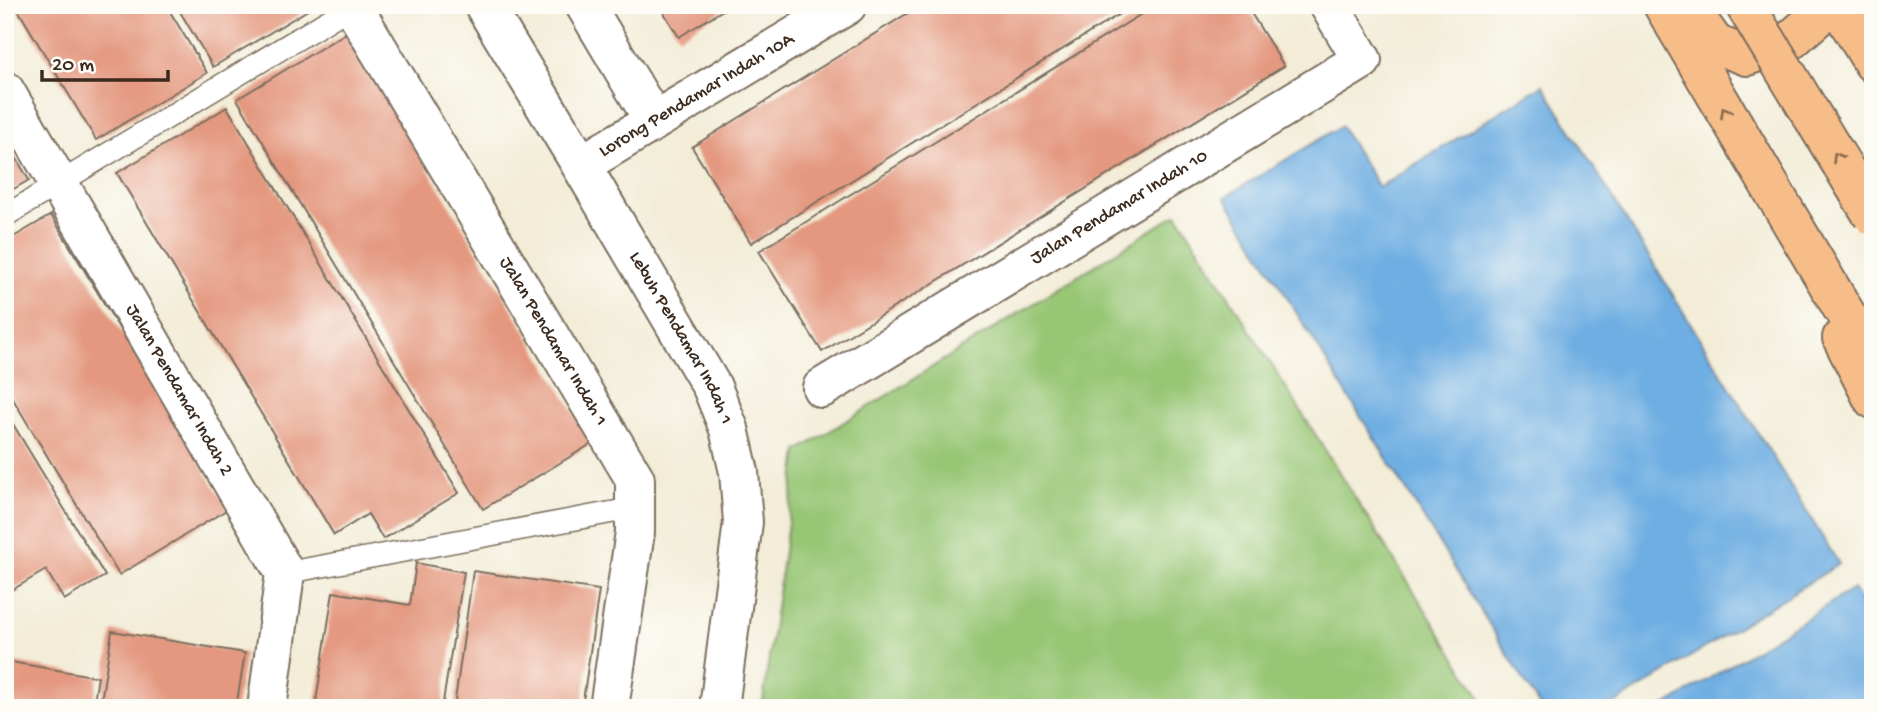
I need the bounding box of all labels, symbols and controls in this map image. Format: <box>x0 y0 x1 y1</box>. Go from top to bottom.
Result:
street label: Lorong Pendamar Indah 10A <box>595 27 800 163</box>
scale bar <box>42 38 168 82</box>
text: 20 m <box>52 54 94 79</box>
one-way arrow <box>1720 106 1733 119</box>
street label: Jalan Pendamar Indah 10 <box>1026 145 1213 270</box>
one-way arrow <box>1833 152 1846 165</box>
street label: Lebuh Pendamar Indah 1 <box>623 248 737 428</box>
street label: Jalan Pendamar Indah 1 <box>494 253 612 430</box>
street label: Jalan Pendamar Indah 2 <box>120 300 238 480</box>

